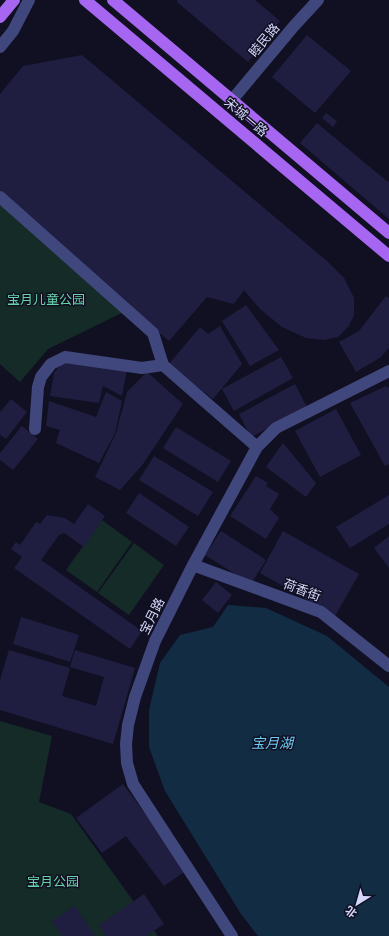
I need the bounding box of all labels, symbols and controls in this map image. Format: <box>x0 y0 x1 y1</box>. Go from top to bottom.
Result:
street label: 睦民路 <box>246 20 282 60</box>
street label: 宋城一路 <box>221 95 271 139</box>
park label: 宝月儿童公园 <box>7 292 85 307</box>
street label: 荷香街 <box>281 576 323 604</box>
street label: 宝月路 <box>137 595 167 637</box>
water label: 宝月湖 <box>251 735 295 751</box>
park label: 宝月公园 <box>27 874 79 889</box>
north arrow <box>337 884 377 924</box>
text: 北 <box>343 903 360 920</box>

